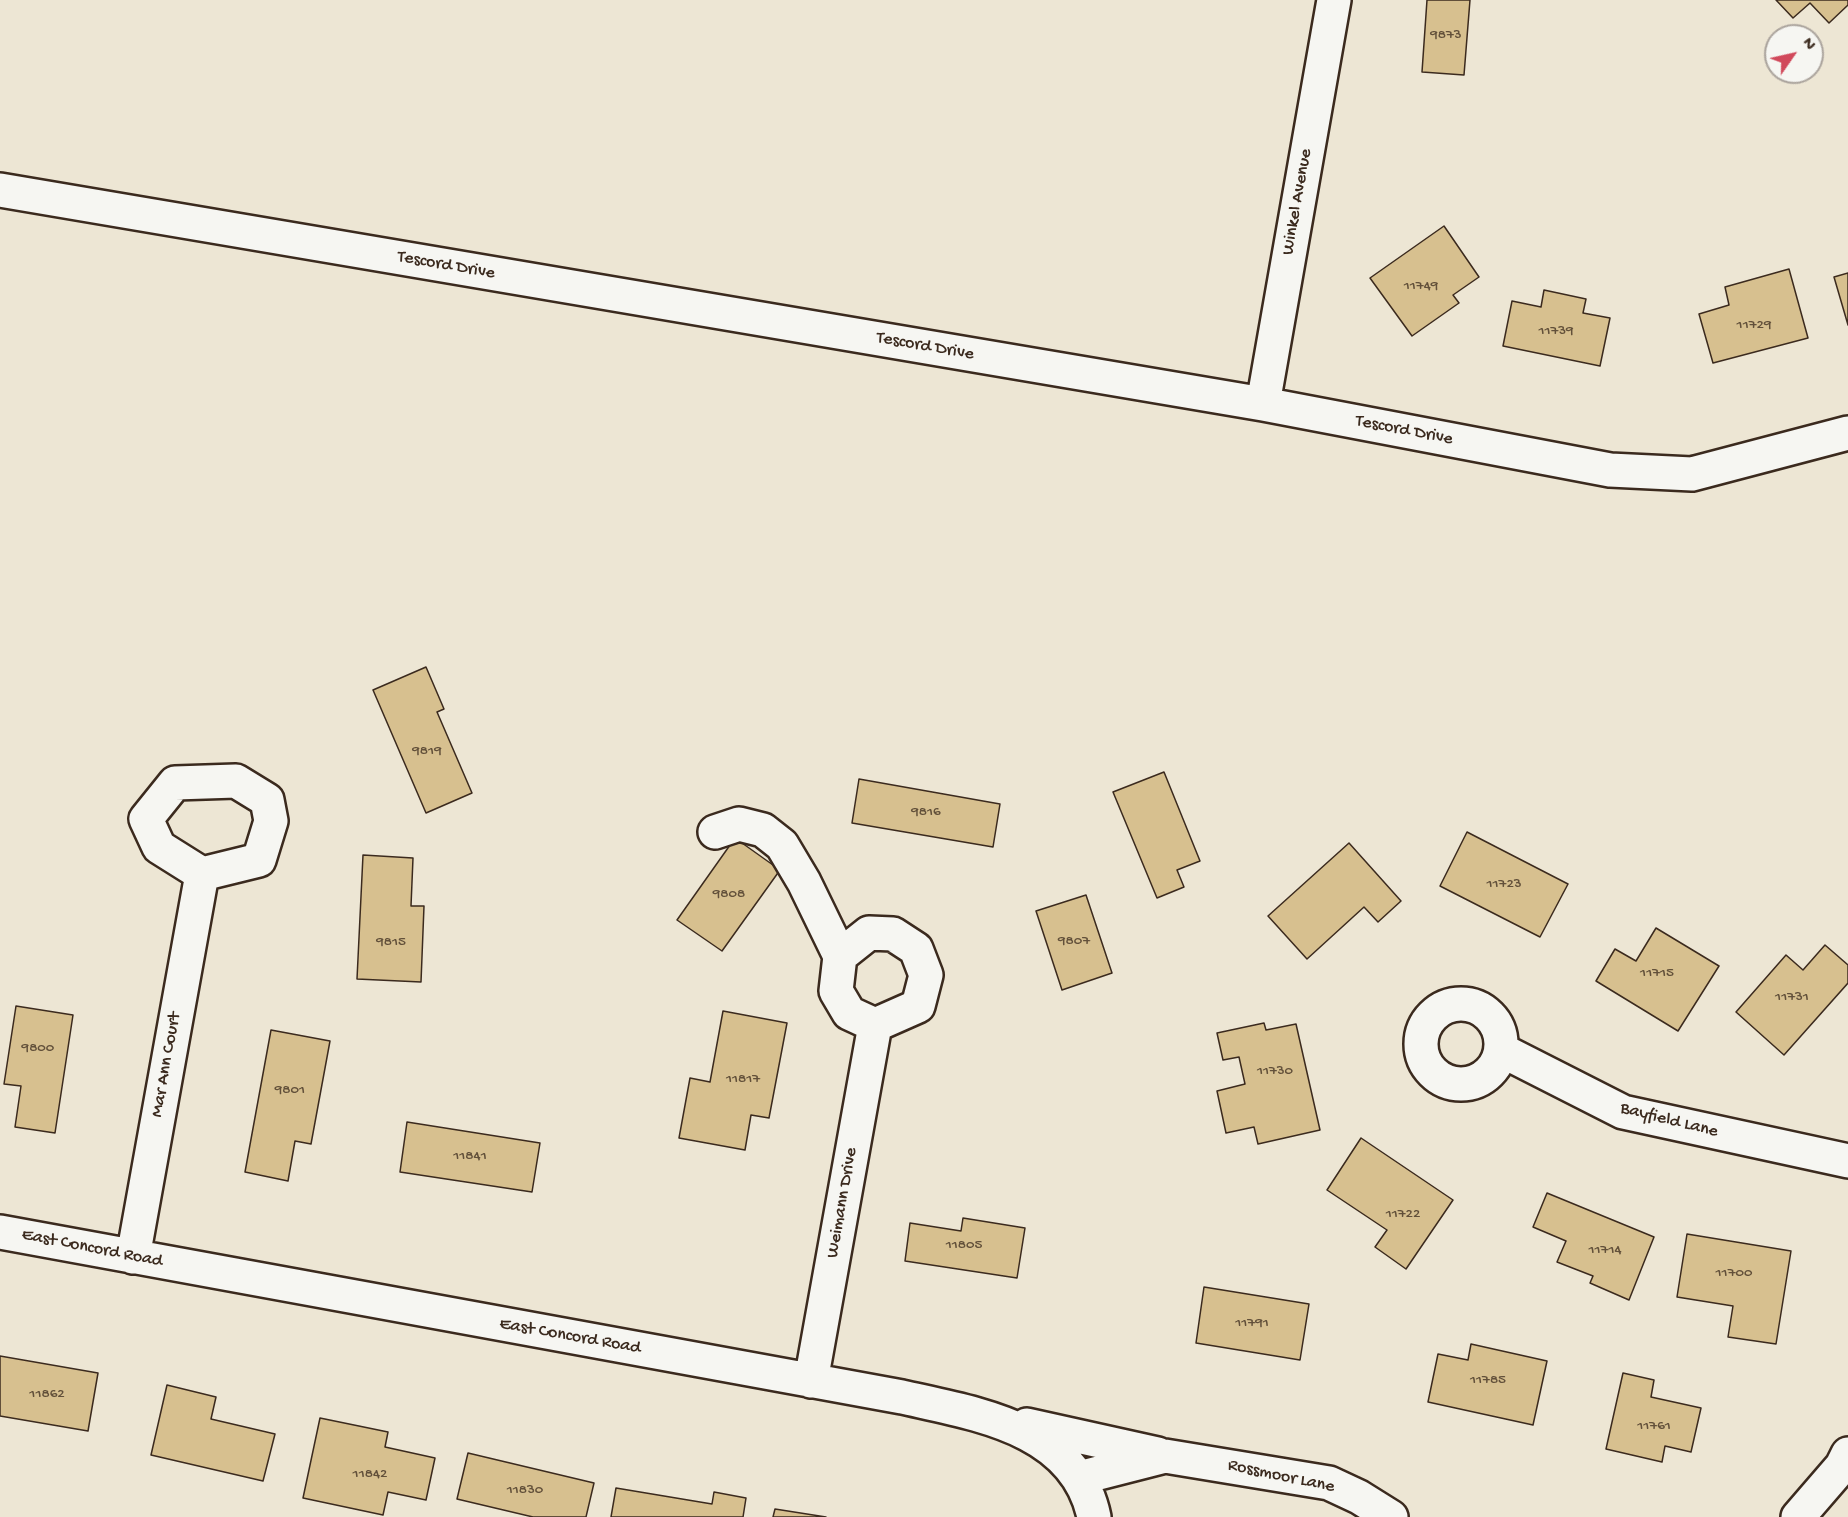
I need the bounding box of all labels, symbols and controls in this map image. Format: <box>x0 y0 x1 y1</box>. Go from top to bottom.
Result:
north arrow <box>1764 24 1824 84</box>
house number: 9873 <box>1430 27 1462 45</box>
text: N <box>1797 35 1818 54</box>
street label: Winkel Avenue <box>1278 147 1318 257</box>
street label: Tescord Drive <box>396 247 496 285</box>
house number: 11749 <box>1404 278 1438 296</box>
house number: 11729 <box>1737 317 1771 335</box>
house number: 11739 <box>1538 323 1574 341</box>
street label: Tescord Drive <box>875 328 975 366</box>
street label: Tescord Drive <box>1353 411 1455 451</box>
house number: 9819 <box>412 743 442 761</box>
house number: 9816 <box>911 804 941 822</box>
house number: 11723 <box>1486 876 1522 894</box>
house number: 9808 <box>713 886 745 904</box>
house number: 9807 <box>1058 933 1090 951</box>
house number: 9815 <box>376 934 406 952</box>
house number: 11715 <box>1640 965 1674 983</box>
house number: 11731 <box>1775 989 1809 1007</box>
street label: Mar Ann Court <box>147 1011 187 1119</box>
house number: 9800 <box>22 1040 54 1058</box>
house number: 11730 <box>1257 1063 1293 1081</box>
house number: 11817 <box>726 1071 760 1089</box>
house number: 9801 <box>275 1082 305 1100</box>
street label: Bayfield Lane <box>1618 1098 1720 1144</box>
street label: Weimann Drive <box>823 1146 863 1260</box>
house number: 11841 <box>453 1148 487 1166</box>
house number: 11722 <box>1386 1206 1420 1224</box>
street label: East Concord Road <box>20 1225 164 1273</box>
house number: 11805 <box>946 1237 982 1255</box>
house number: 11714 <box>1588 1242 1622 1260</box>
house number: 11700 <box>1716 1265 1752 1283</box>
street label: East Concord Road <box>498 1314 642 1360</box>
house number: 11791 <box>1235 1315 1269 1333</box>
house number: 11785 <box>1470 1372 1506 1390</box>
house number: 11862 <box>29 1386 65 1404</box>
house number: 11761 <box>1637 1418 1671 1436</box>
street label: Rossmoor Lane <box>1226 1455 1336 1499</box>
house number: 11842 <box>353 1466 387 1484</box>
house number: 11830 <box>507 1482 543 1500</box>

